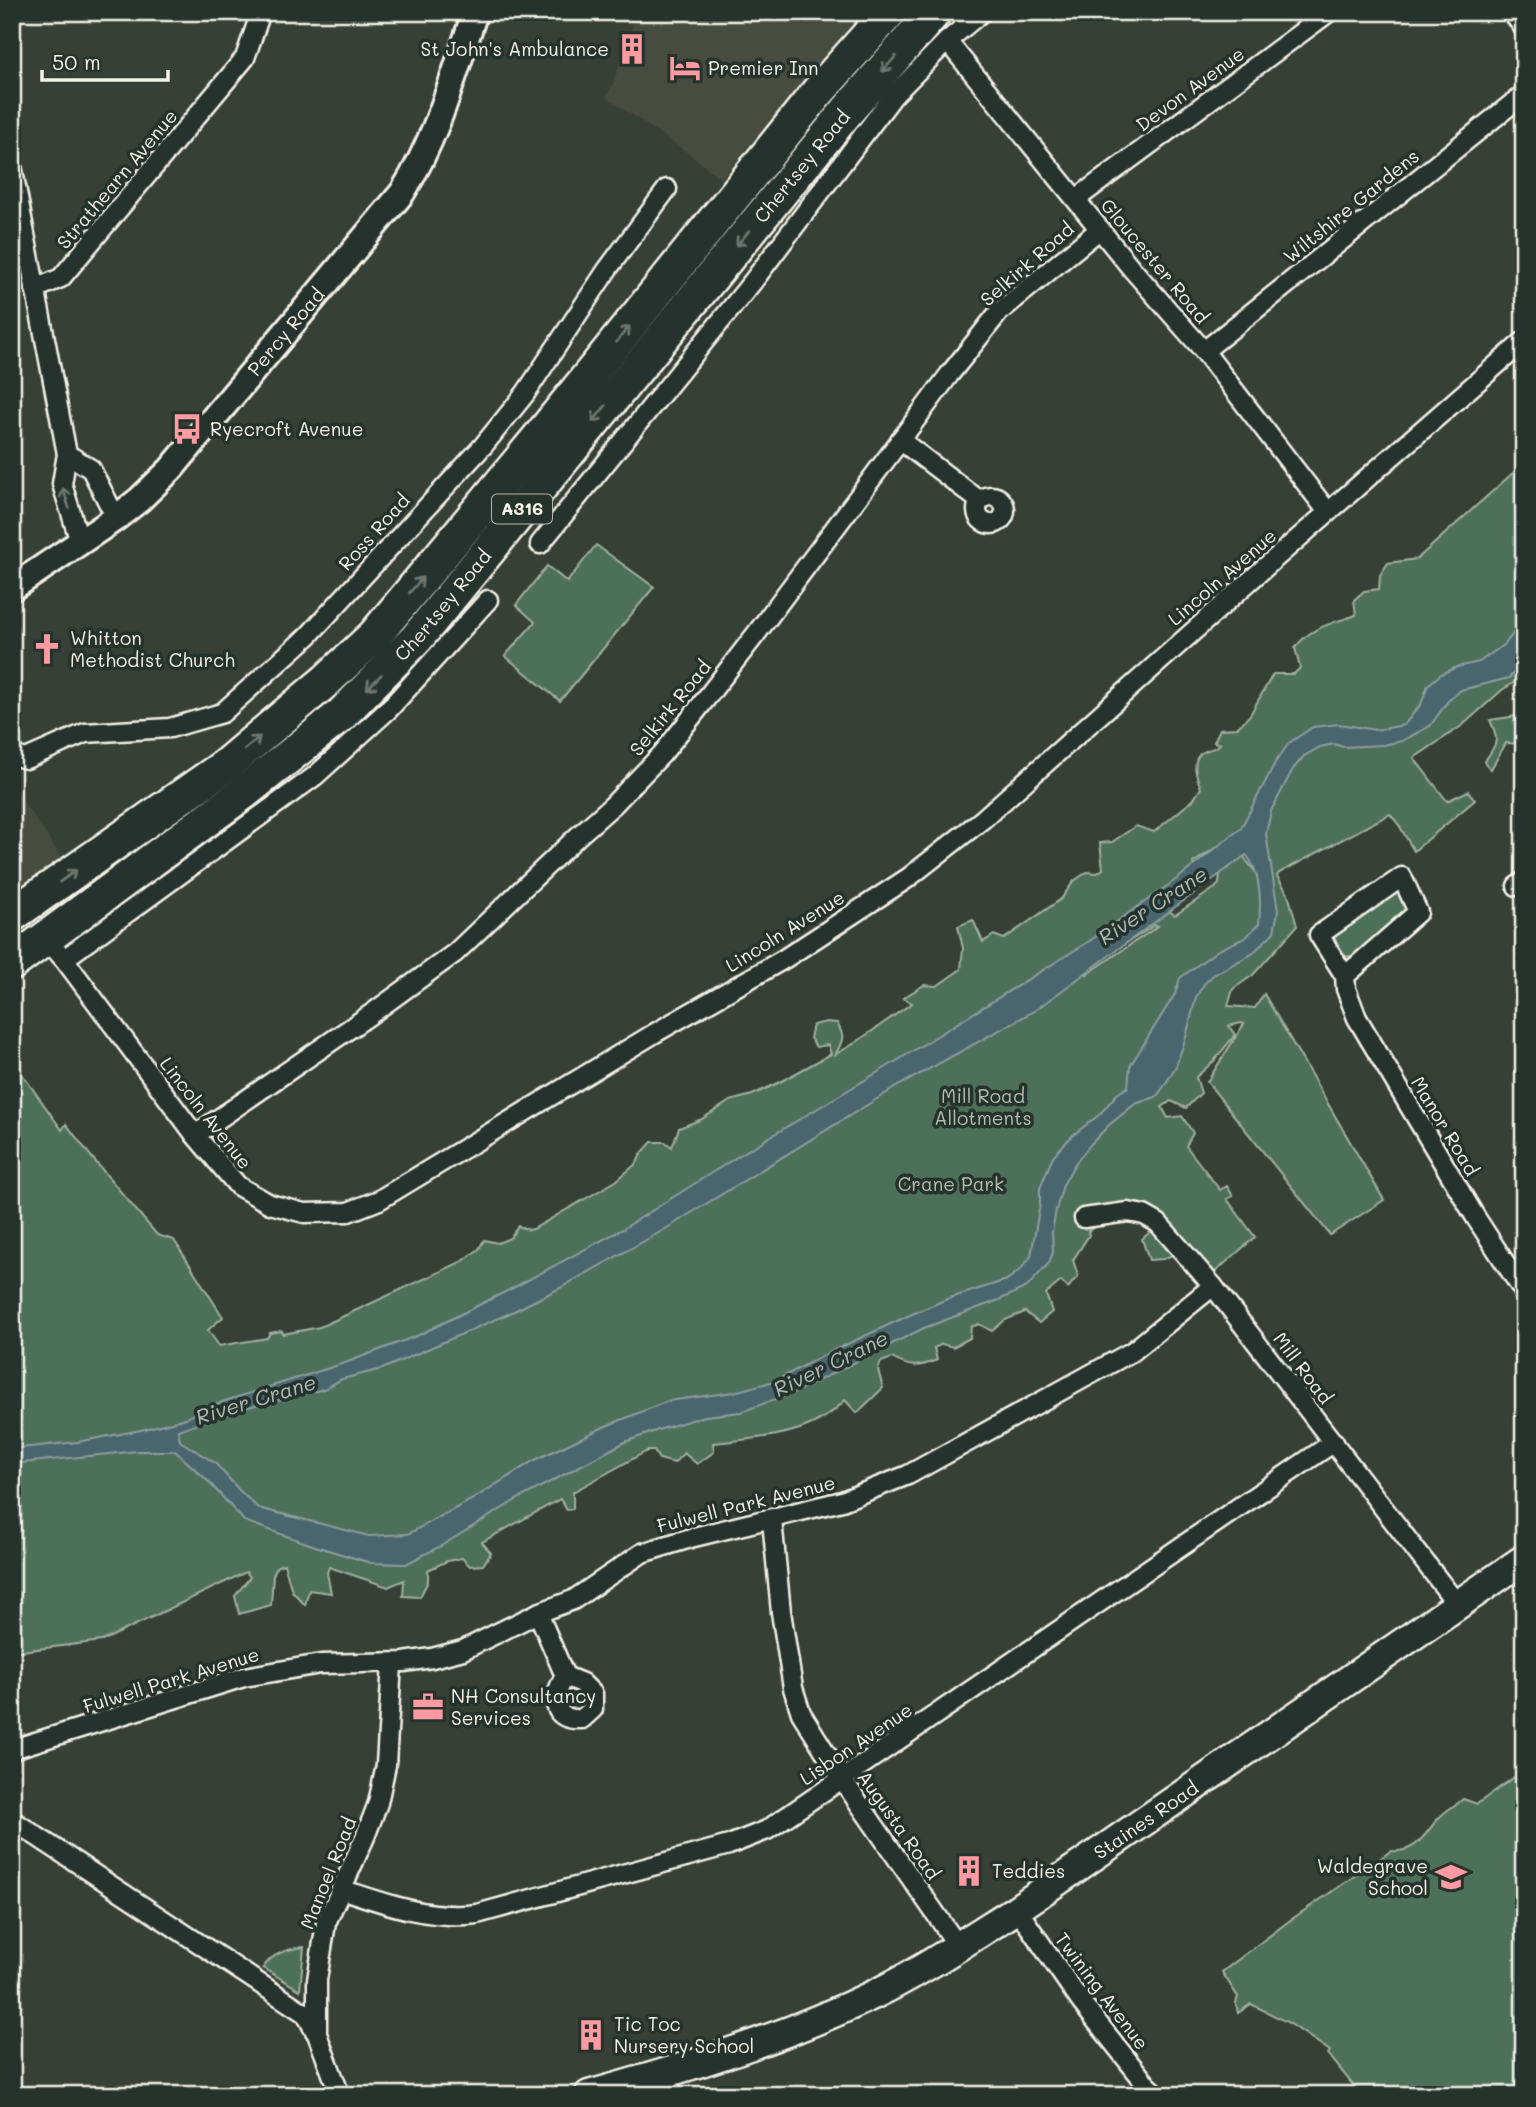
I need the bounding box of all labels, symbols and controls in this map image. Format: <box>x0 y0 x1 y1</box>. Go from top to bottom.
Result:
building icon: St John's Ambulance <box>615 32 649 66</box>
place label: St John's Ambulance <box>421 36 609 61</box>
scale bar <box>42 38 168 82</box>
street label: Devon Avenue <box>1130 41 1249 136</box>
text: 50 m <box>52 48 101 75</box>
hotel icon: Premier Inn <box>668 51 702 85</box>
one-way arrow <box>881 54 897 72</box>
place label: Premier Inn <box>708 55 819 80</box>
street label: Strathearn Avenue <box>51 104 182 254</box>
street label: Chertsey Road <box>748 105 855 228</box>
street label: Wiltshire Gardens <box>1278 143 1424 268</box>
street label: Gloucester Road <box>1096 193 1215 328</box>
street label: Selkirk Road <box>975 216 1079 311</box>
one-way arrow <box>735 229 750 247</box>
street label: Percy Road <box>241 282 330 381</box>
one-way arrow <box>615 326 630 344</box>
one-way arrow <box>591 405 607 423</box>
bus stop icon: Ryecroft Avenue <box>170 412 204 446</box>
place label: Ryecroft Avenue <box>210 416 363 441</box>
one-way arrow <box>59 488 72 510</box>
street label: Ross Road <box>332 488 415 575</box>
road number: A316 <box>492 494 552 524</box>
street label: Lincoln Avenue <box>1162 523 1281 631</box>
street label: Chertsey Road <box>388 544 496 666</box>
one-way arrow <box>408 577 424 595</box>
place label: Whitton Methodist Church <box>70 625 235 672</box>
church icon: Whitton Methodist Church <box>30 632 64 666</box>
street label: Selkirk Road <box>623 655 716 761</box>
one-way arrow <box>365 673 382 690</box>
one-way arrow <box>243 735 261 751</box>
water label: River Crane <box>1093 860 1212 950</box>
one-way arrow <box>58 869 77 883</box>
street label: Lincoln Avenue <box>720 884 849 977</box>
street label: Lincoln Avenue <box>155 1051 258 1174</box>
street label: Manor Road <box>1406 1071 1485 1180</box>
park label: Mill Road Allotments <box>934 1083 1032 1130</box>
park label: Crane Park <box>898 1171 1004 1196</box>
water label: River Crane <box>768 1323 892 1402</box>
street label: Mill Road <box>1268 1327 1339 1409</box>
water label: River Crane <box>192 1367 319 1430</box>
street label: Fulwell Park Avenue <box>654 1469 838 1538</box>
street label: Fulwell Park Avenue <box>80 1641 262 1718</box>
place label: NH Consultancy Services <box>451 1683 596 1730</box>
office icon: NH Consultancy Services <box>411 1690 445 1724</box>
street label: Lisbon Avenue <box>795 1697 917 1791</box>
street label: Augusta Road <box>853 1765 946 1884</box>
street label: Staines Road <box>1088 1775 1203 1864</box>
street label: Manoel Road <box>294 1813 361 1933</box>
place label: Waldegrave School <box>1317 1853 1428 1900</box>
building icon: Teddies <box>952 1854 986 1888</box>
place label: Teddies <box>992 1858 1065 1883</box>
school or university icon: Waldegrave School <box>1434 1860 1468 1894</box>
street label: Twining Avenue <box>1050 1927 1155 2054</box>
place label: Tic Toc Nursery School <box>614 2011 754 2058</box>
building icon: Tic Toc Nursery School <box>574 2018 608 2052</box>

